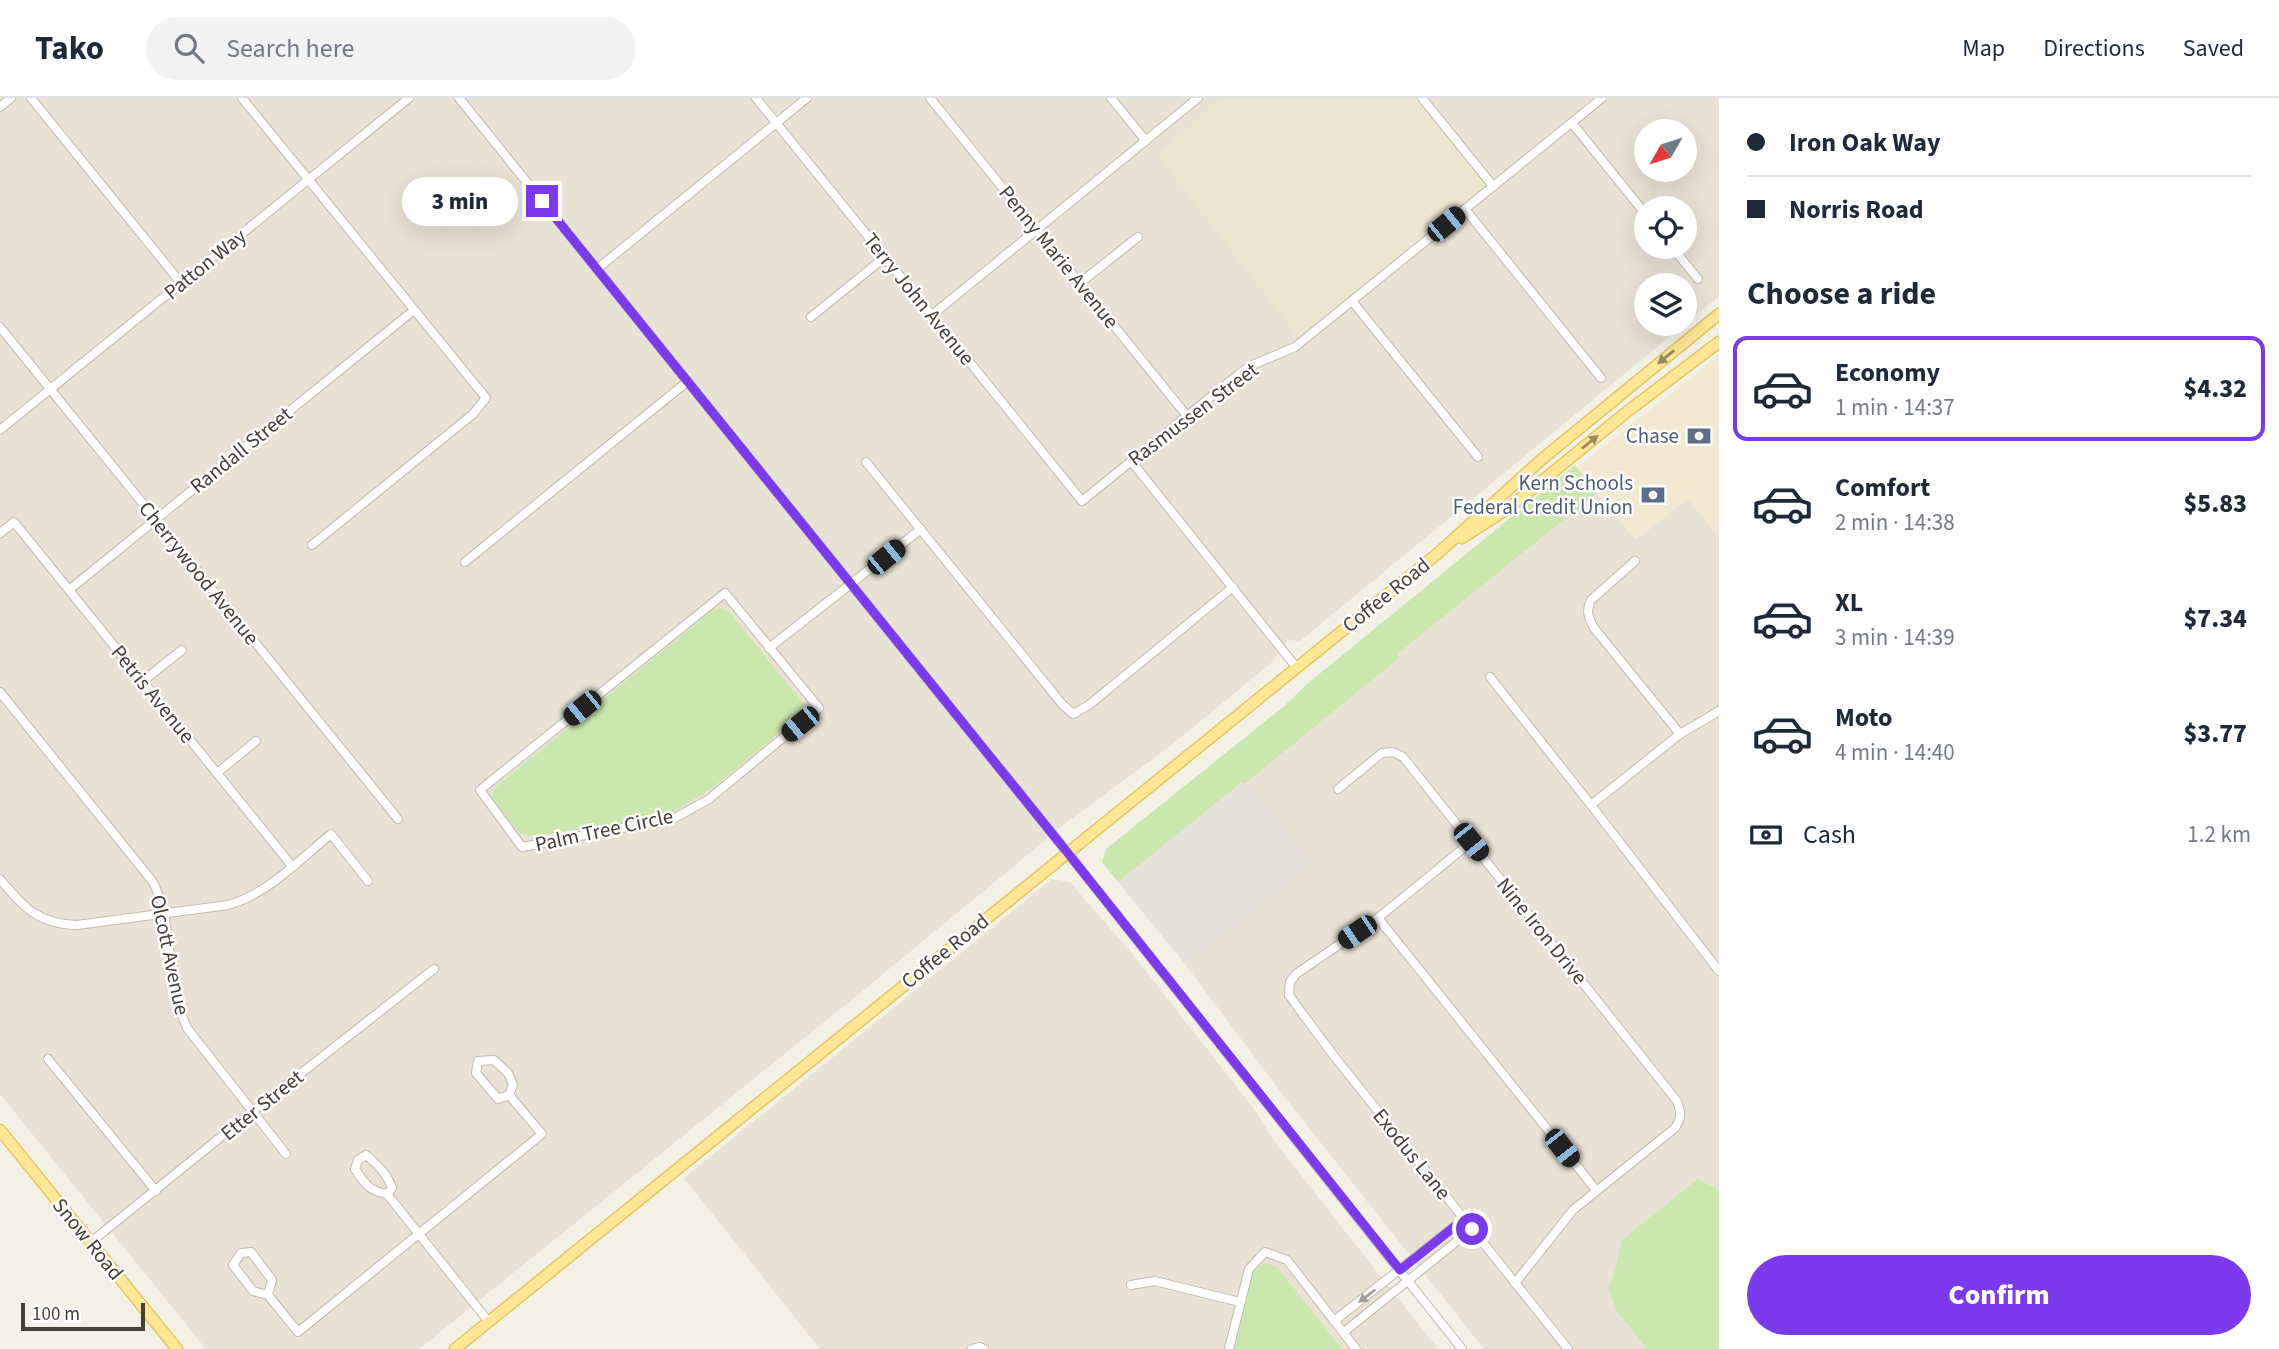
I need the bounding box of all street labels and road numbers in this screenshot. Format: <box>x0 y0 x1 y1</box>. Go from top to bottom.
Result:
street label: Penny Marie Avenue <box>992 179 1126 335</box>
street label: Patton Way <box>157 221 253 307</box>
street label: Terry John Avenue <box>856 226 982 372</box>
street label: Rasmussen Street <box>1122 355 1264 473</box>
street label: Randall Street <box>183 399 299 501</box>
street label: Cherrywood Avenue <box>132 495 266 651</box>
street label: Coffee Road <box>1336 550 1436 640</box>
street label: Petris Avenue <box>104 638 202 750</box>
street label: Palm Tree Circle <box>532 801 676 859</box>
street label: Nine Iron Drive <box>1489 871 1595 991</box>
street label: Olcott Avenue <box>143 892 197 1018</box>
street label: Coffee Road <box>895 906 995 996</box>
street label: Etter Street <box>214 1062 310 1148</box>
street label: Exodus Lane <box>1366 1102 1458 1206</box>
street label: Snow Road <box>45 1191 131 1287</box>

